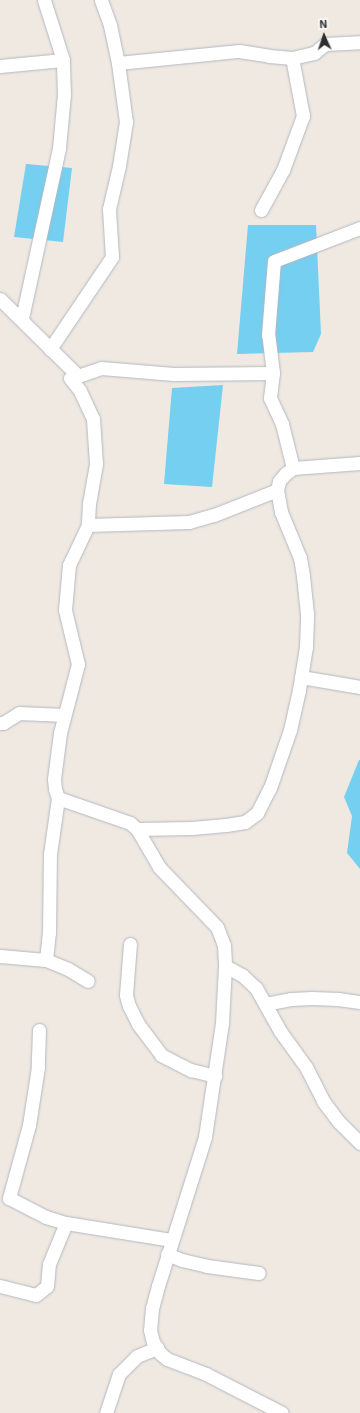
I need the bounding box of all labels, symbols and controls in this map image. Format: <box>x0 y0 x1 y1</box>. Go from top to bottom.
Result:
north arrow <box>304 16 344 56</box>
text: N <box>319 17 328 30</box>

